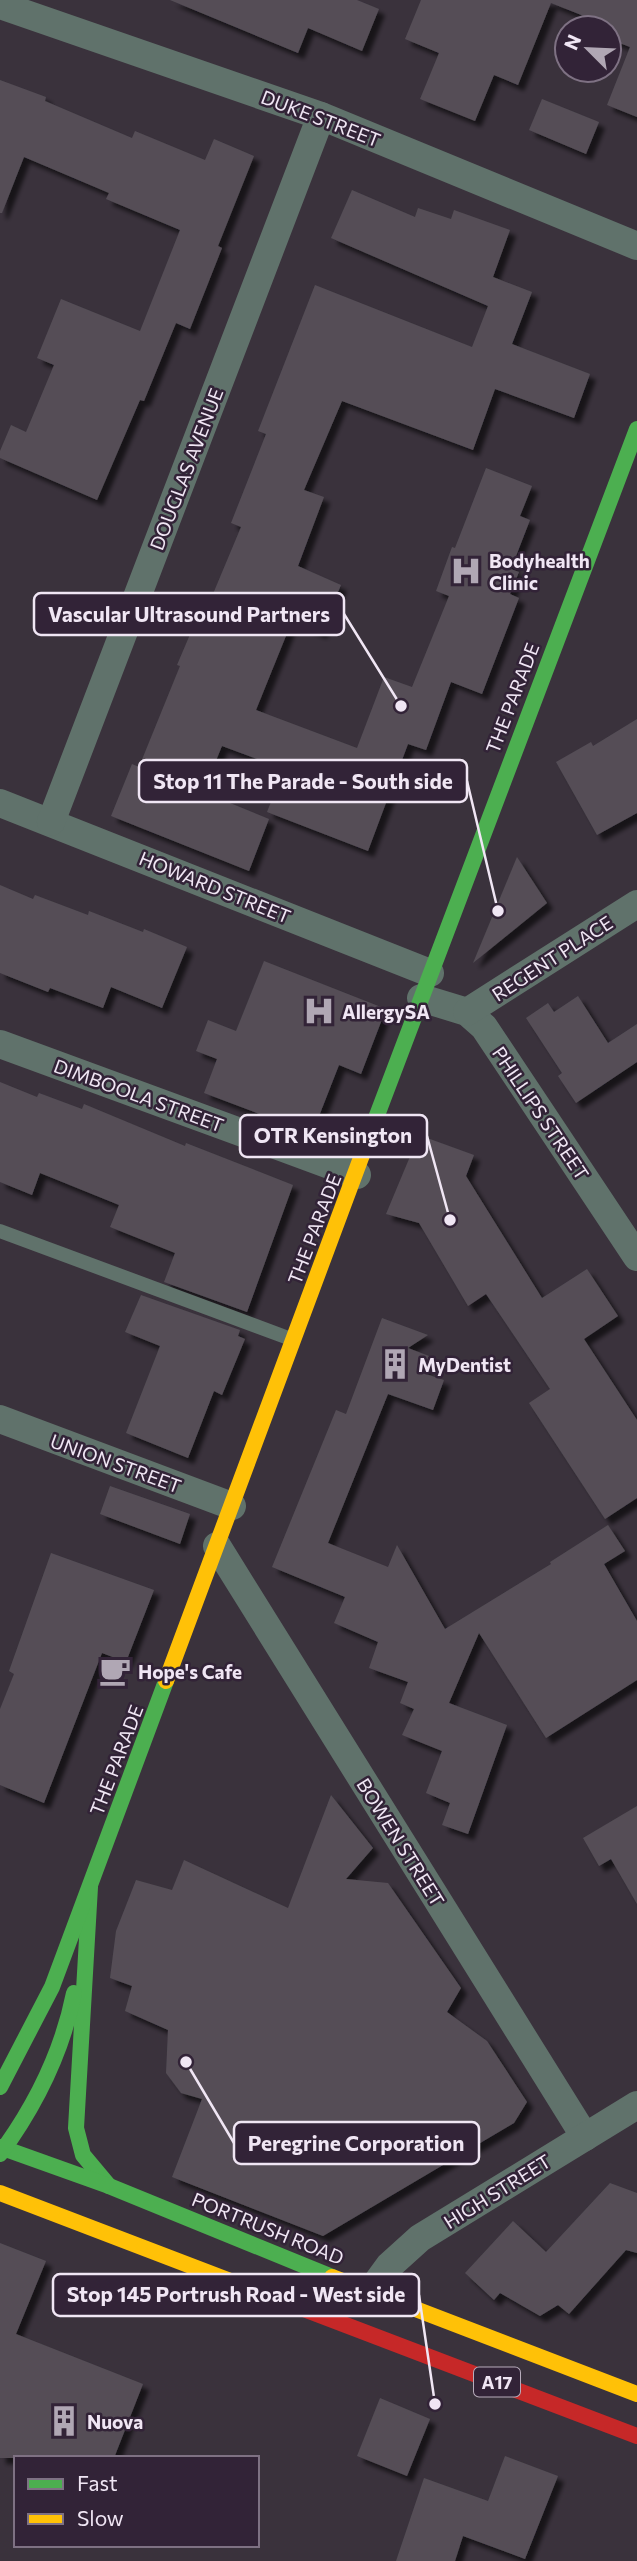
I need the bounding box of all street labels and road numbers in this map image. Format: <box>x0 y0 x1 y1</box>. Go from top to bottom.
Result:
street label: DUKE STREET <box>258 85 384 151</box>
street label: DOUGLAS AVENUE <box>145 385 227 553</box>
street label: THE PARADE <box>480 640 544 756</box>
street label: HOWARD STREET <box>136 846 294 928</box>
street label: REGENT PLACE <box>487 911 617 1005</box>
street label: PHILLIPS STREET <box>488 1042 594 1184</box>
street label: DIMBOOLA STREET <box>51 1054 227 1136</box>
street label: THE PARADE <box>282 1171 346 1287</box>
street label: UNION STREET <box>47 1429 185 1497</box>
street label: THE PARADE <box>84 1702 148 1818</box>
street label: BOWEN STREET <box>352 1774 450 1910</box>
street label: HIGH STREET <box>439 2149 555 2233</box>
street label: PORTRUSH ROAD <box>189 2187 347 2269</box>
road number: A17 <box>474 2368 520 2396</box>

